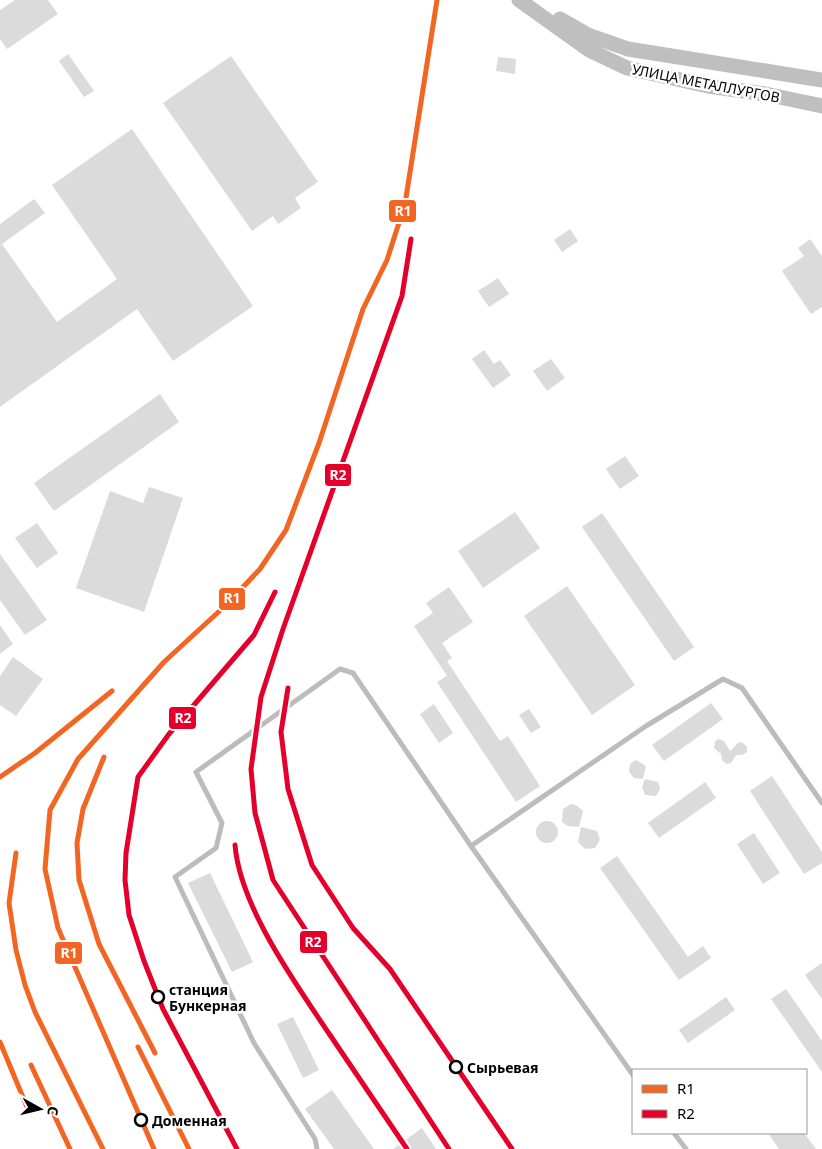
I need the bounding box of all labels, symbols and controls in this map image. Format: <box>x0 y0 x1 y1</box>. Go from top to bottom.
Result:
street label: УЛИЦА МЕТАЛЛУРГОВ <box>631 59 781 107</box>
line badge: R1 <box>388 199 417 223</box>
text: R1 <box>394 201 412 220</box>
line badge: R2 <box>324 463 352 487</box>
text: R2 <box>329 465 347 484</box>
line badge: R1 <box>218 587 246 611</box>
text: R1 <box>223 588 241 607</box>
line badge: R2 <box>168 706 197 730</box>
text: R2 <box>174 708 192 727</box>
line badge: R2 <box>299 930 328 954</box>
text: R2 <box>304 932 322 951</box>
line badge: R1 <box>54 941 83 965</box>
text: R1 <box>60 943 78 962</box>
place label: станция Бункерная <box>169 980 247 1015</box>
marker: станция Бункерная <box>151 990 165 1004</box>
place label: Сырьевая <box>467 1058 538 1077</box>
marker: Сырьевая <box>449 1060 463 1074</box>
legend <box>632 1069 807 1134</box>
text: R1 <box>677 1078 695 1098</box>
north arrow <box>15 1084 65 1134</box>
text: R2 <box>677 1103 695 1123</box>
text: С <box>43 1105 63 1117</box>
place label: Доменная <box>152 1111 227 1130</box>
marker: Доменная <box>134 1113 148 1127</box>

